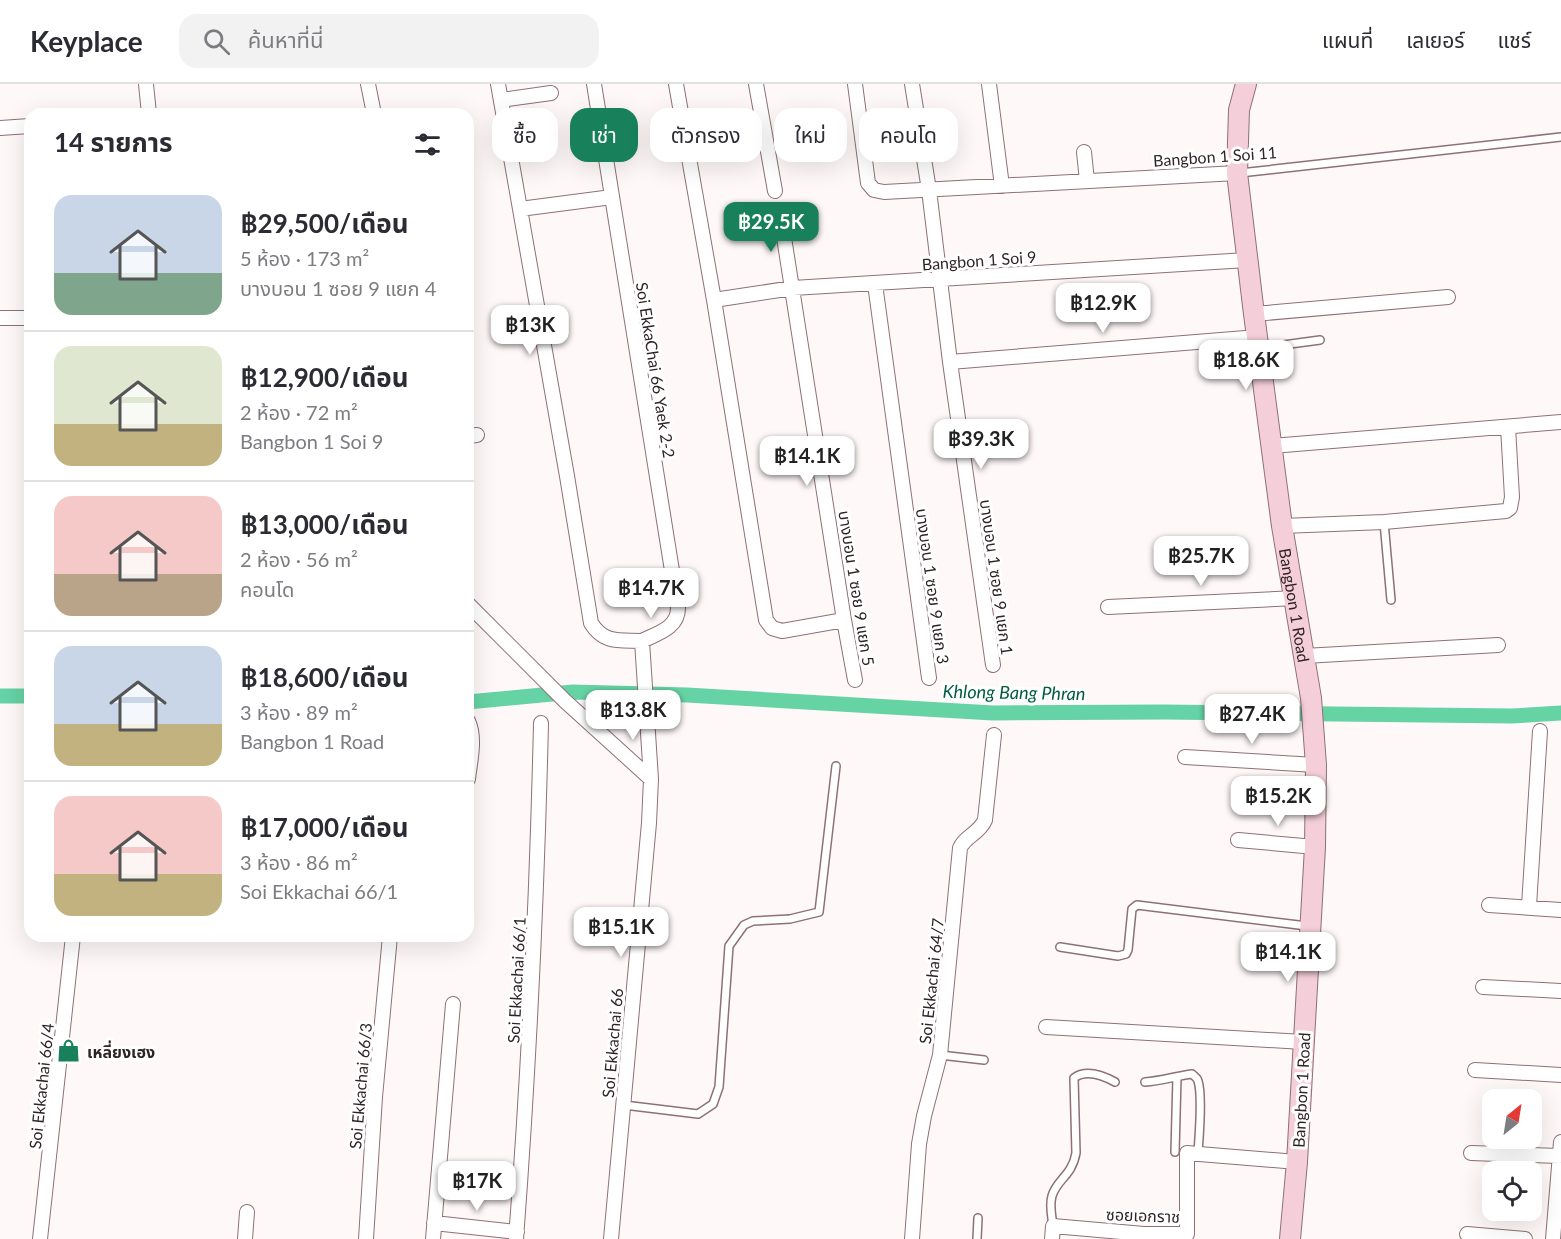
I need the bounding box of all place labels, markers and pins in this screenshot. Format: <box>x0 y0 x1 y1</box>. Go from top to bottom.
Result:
pin: ฿29.5K <box>722 202 820 253</box>
pin: ฿12.9K <box>1054 283 1152 334</box>
pin: ฿13K <box>494 305 566 356</box>
pin: ฿18.6K <box>1197 340 1295 391</box>
pin: ฿39.3K <box>932 419 1030 470</box>
pin: ฿14.1K <box>758 436 856 487</box>
pin: ฿25.7K <box>1152 536 1250 587</box>
pin: ฿14.7K <box>602 568 700 619</box>
pin: ฿13.8K <box>584 690 682 741</box>
pin: ฿27.4K <box>1203 694 1301 745</box>
pin: ฿15.2K <box>1229 776 1327 827</box>
pin: ฿15.1K <box>572 907 670 958</box>
pin: ฿14.1K <box>1239 932 1337 983</box>
shop icon: เหลี่ยงเฮง <box>56 1038 82 1064</box>
place label: เหลี่ยงเฮง <box>87 1040 155 1061</box>
pin: ฿17K <box>441 1161 513 1212</box>

